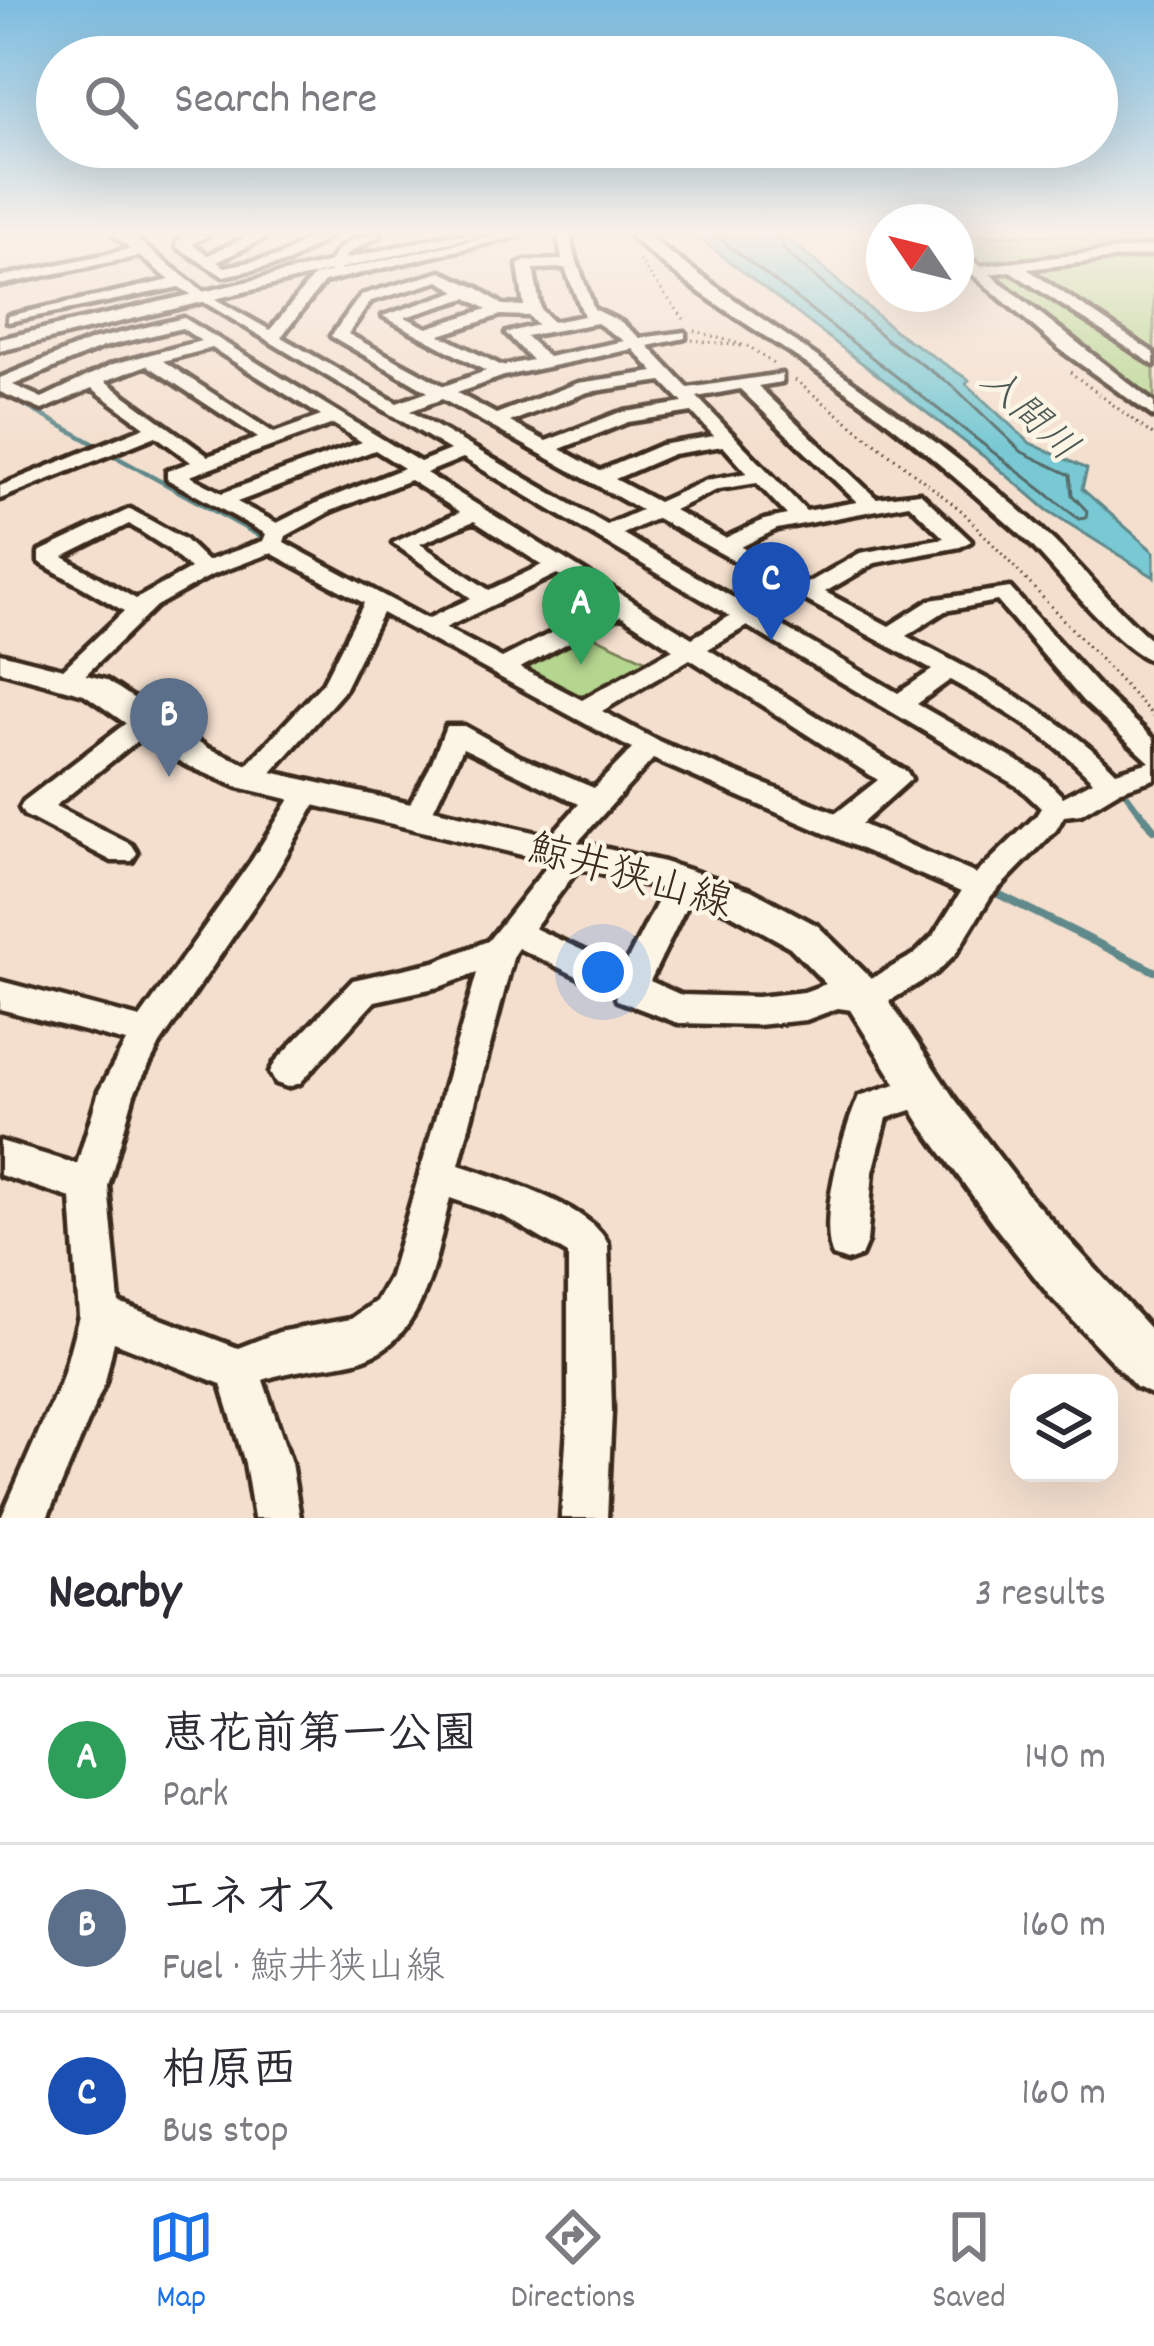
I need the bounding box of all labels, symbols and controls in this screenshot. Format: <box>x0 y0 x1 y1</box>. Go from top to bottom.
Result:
search box <box>36 36 1118 168</box>
icon: search <box>78 69 144 135</box>
text: Search here <box>174 70 377 134</box>
north arrow <box>866 204 974 312</box>
water label: 入間川 <box>965 357 1088 477</box>
pin: C <box>732 542 810 641</box>
pin: A <box>542 566 620 665</box>
pin: B <box>130 678 208 777</box>
street label: 鯨井狭山線 <box>520 822 738 938</box>
your location <box>573 942 633 1002</box>
map controls <box>1010 1374 1118 1482</box>
button: layers <box>1010 1374 1118 1482</box>
text: Nearby <box>48 1560 181 1632</box>
text: 3 results <box>975 1569 1106 1624</box>
text: 恵花前第一公園 <box>162 1706 477 1770</box>
text: A <box>76 1732 98 1787</box>
text: 140 m <box>1024 1732 1106 1787</box>
text: Park <box>162 1770 228 1825</box>
text: エネオス <box>162 1869 339 1933</box>
text: B <box>78 1900 96 1955</box>
text: 160 m <box>1021 1900 1106 1955</box>
text: Fuel · 鯨井狭山線 <box>162 1943 444 1998</box>
text: 柏原西 <box>162 2042 297 2106</box>
text: C <box>77 2068 97 2123</box>
text: 160 m <box>1021 2068 1106 2123</box>
text: Bus stop <box>162 2106 289 2161</box>
tab: Map <box>148 2204 214 2323</box>
tab: Directions <box>511 2204 636 2323</box>
tab: Saved <box>932 2204 1006 2323</box>

